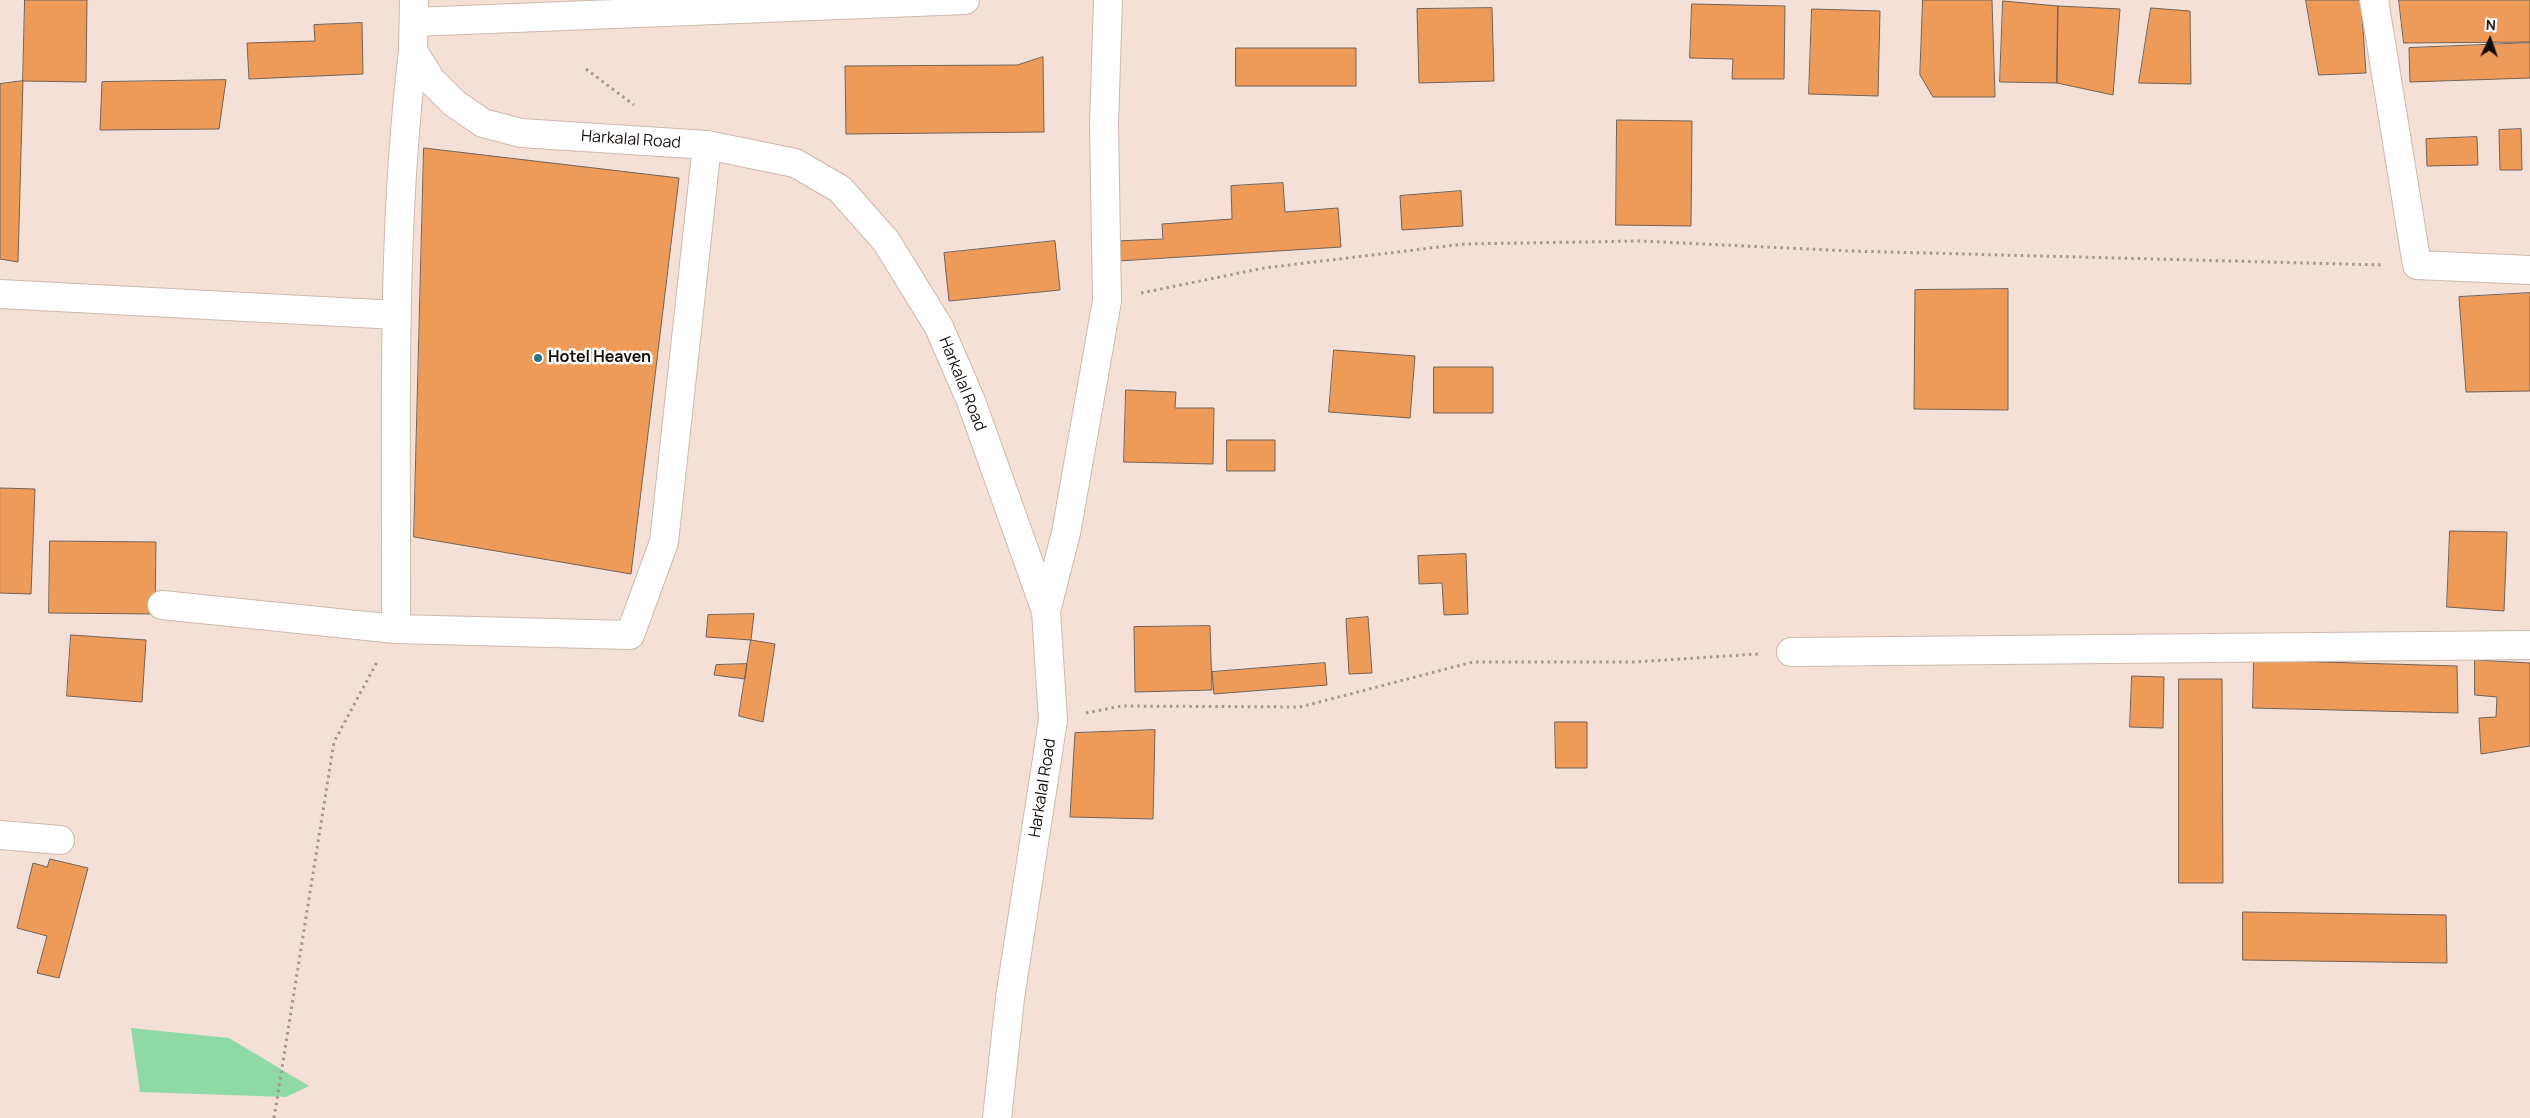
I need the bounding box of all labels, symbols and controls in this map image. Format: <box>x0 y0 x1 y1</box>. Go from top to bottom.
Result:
north arrow <box>2465 15 2515 65</box>
text: N <box>2485 15 2496 34</box>
street label: Harkalal Road <box>580 127 682 153</box>
street label: Harkalal Road <box>934 334 990 434</box>
place label: Hotel Heaven <box>548 348 651 368</box>
marker: Hotel Heaven <box>532 352 544 364</box>
street label: Harkalal Road <box>1026 737 1060 839</box>

